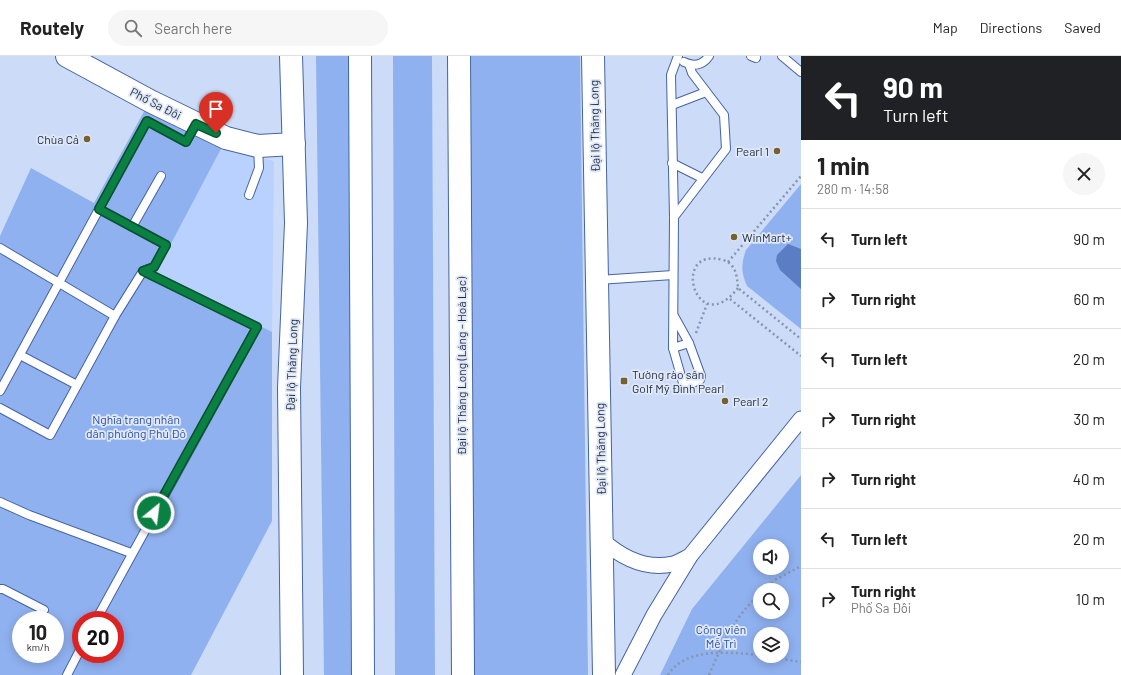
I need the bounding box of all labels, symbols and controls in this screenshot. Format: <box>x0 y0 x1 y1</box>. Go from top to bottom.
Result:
search box <box>108 10 388 46</box>
text: Routely <box>20 16 84 39</box>
icon: search <box>122 17 144 39</box>
text: Search here <box>154 19 232 37</box>
text: Map <box>933 19 958 36</box>
text: Directions <box>980 19 1042 36</box>
text: Saved <box>1064 19 1101 36</box>
text: 90 m <box>883 70 943 104</box>
icon: left <box>817 72 869 124</box>
street label: Đại lộ Thăng Long <box>586 80 602 172</box>
street label: Phố Sa Đôi <box>128 84 184 122</box>
pin <box>199 92 233 133</box>
icon: arrive <box>205 98 227 120</box>
text: Turn left <box>883 104 949 126</box>
place label: Chùa Cả <box>37 132 79 146</box>
marker: Chùa Cả <box>82 134 92 144</box>
place label: Pearl 1 <box>736 144 769 158</box>
marker: Pearl 1 <box>772 146 782 156</box>
text: 1 min <box>817 151 870 180</box>
button: close <box>1063 153 1105 195</box>
text: 280 m · 14:58 <box>817 181 889 197</box>
icon: left <box>817 228 839 250</box>
place label: WinMart+ <box>742 230 792 244</box>
text: Turn left <box>851 230 907 248</box>
text: 90 m <box>1073 230 1105 248</box>
marker: WinMart+ <box>729 232 739 242</box>
street label: Đại lộ Thăng Long (Láng - Hoà Lạc) <box>454 276 468 455</box>
icon: right <box>817 288 839 310</box>
text: Turn right <box>851 290 916 308</box>
text: 60 m <box>1073 290 1105 308</box>
street label: Đại lộ Thăng Long <box>282 319 300 411</box>
icon: left <box>817 348 839 370</box>
text: Turn left <box>851 350 907 368</box>
text: 20 m <box>1073 350 1105 368</box>
place label: Tường rào sân Golf Mỹ Đình Pearl <box>632 367 724 395</box>
marker: Tường rào sân Golf Mỹ Đình Pearl <box>619 376 629 386</box>
place label: Pearl 2 <box>733 394 768 408</box>
marker: Pearl 2 <box>720 396 730 406</box>
street label: Đại lộ Thăng Long <box>592 403 608 495</box>
icon: right <box>817 408 839 430</box>
text: Turn right <box>851 410 916 428</box>
text: 30 m <box>1073 410 1105 428</box>
park label: Nghĩa trang nhân dân phường Phú Đô <box>86 412 186 440</box>
icon: right <box>817 468 839 490</box>
text: Turn right <box>851 470 916 488</box>
text: 40 m <box>1073 470 1105 488</box>
position arrow <box>133 492 175 534</box>
icon: left <box>817 528 839 550</box>
text: Turn left <box>851 530 907 548</box>
text: 20 m <box>1073 530 1105 548</box>
map controls <box>753 539 789 663</box>
button: sound <box>753 539 789 575</box>
text: Turn right <box>851 582 916 600</box>
button: search <box>753 583 789 619</box>
icon: right <box>817 588 839 610</box>
text: 10 m <box>1076 590 1105 608</box>
text: Phố Sa Đôi <box>851 600 911 616</box>
speed limit sign: 20 <box>72 611 124 663</box>
text: 10 <box>29 620 47 644</box>
park label: Công viên Mễ Trì <box>696 622 746 650</box>
button: layers <box>753 627 789 663</box>
text: km/h <box>27 641 49 653</box>

